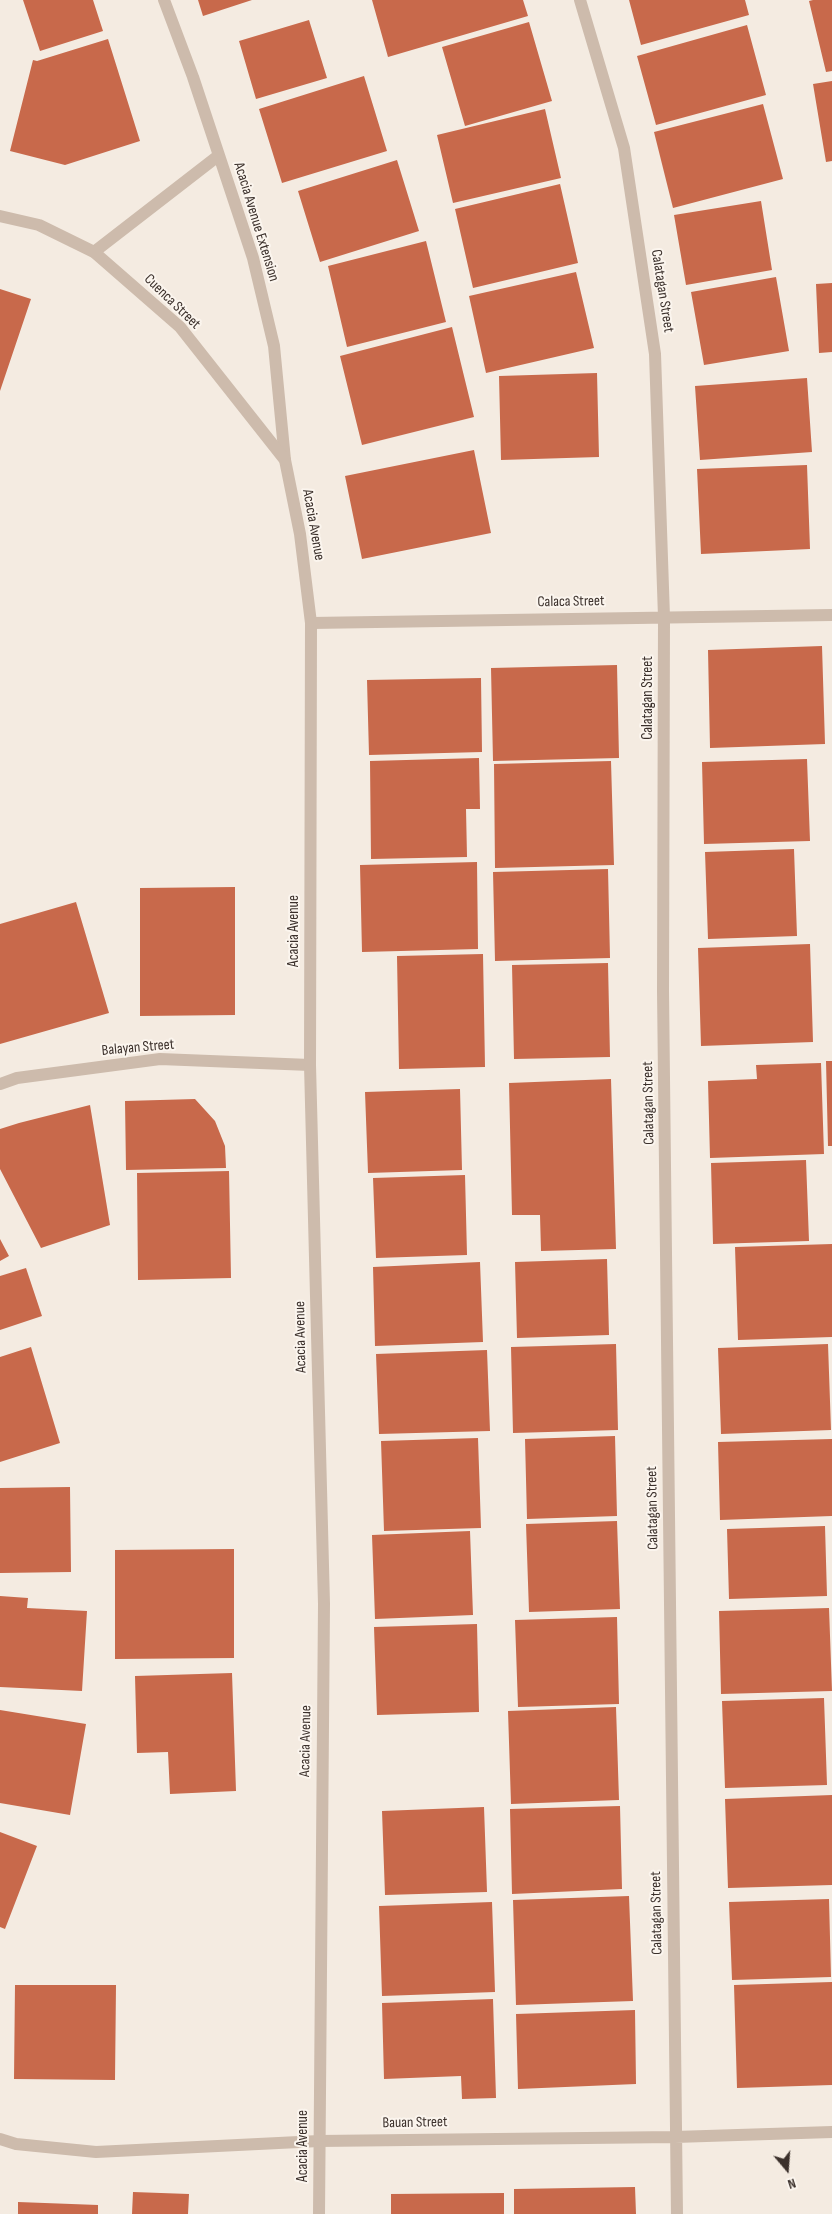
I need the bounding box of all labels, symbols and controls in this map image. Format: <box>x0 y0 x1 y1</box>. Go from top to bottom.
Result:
street label: Acacia Avenue Extension <box>229 160 283 284</box>
street label: Calatagan Street <box>647 248 677 334</box>
street label: Cuenca Street <box>140 271 204 333</box>
street label: Acacia Avenue <box>298 488 328 562</box>
street label: Calaca Street <box>537 592 605 612</box>
street label: Calatagan Street <box>639 656 657 740</box>
street label: Acacia Avenue <box>285 895 303 967</box>
street label: Balayan Street <box>101 1036 175 1060</box>
street label: Calatagan Street <box>639 1061 659 1145</box>
street label: Acacia Avenue <box>291 1301 311 1373</box>
street label: Calatagan Street <box>643 1466 663 1550</box>
street label: Acacia Avenue <box>296 1705 316 1777</box>
street label: Calatagan Street <box>647 1871 667 1955</box>
street label: Acacia Avenue <box>294 2110 312 2182</box>
street label: Bauan Street <box>382 2113 448 2133</box>
north arrow <box>762 2144 812 2194</box>
text: N <box>786 2174 798 2193</box>

